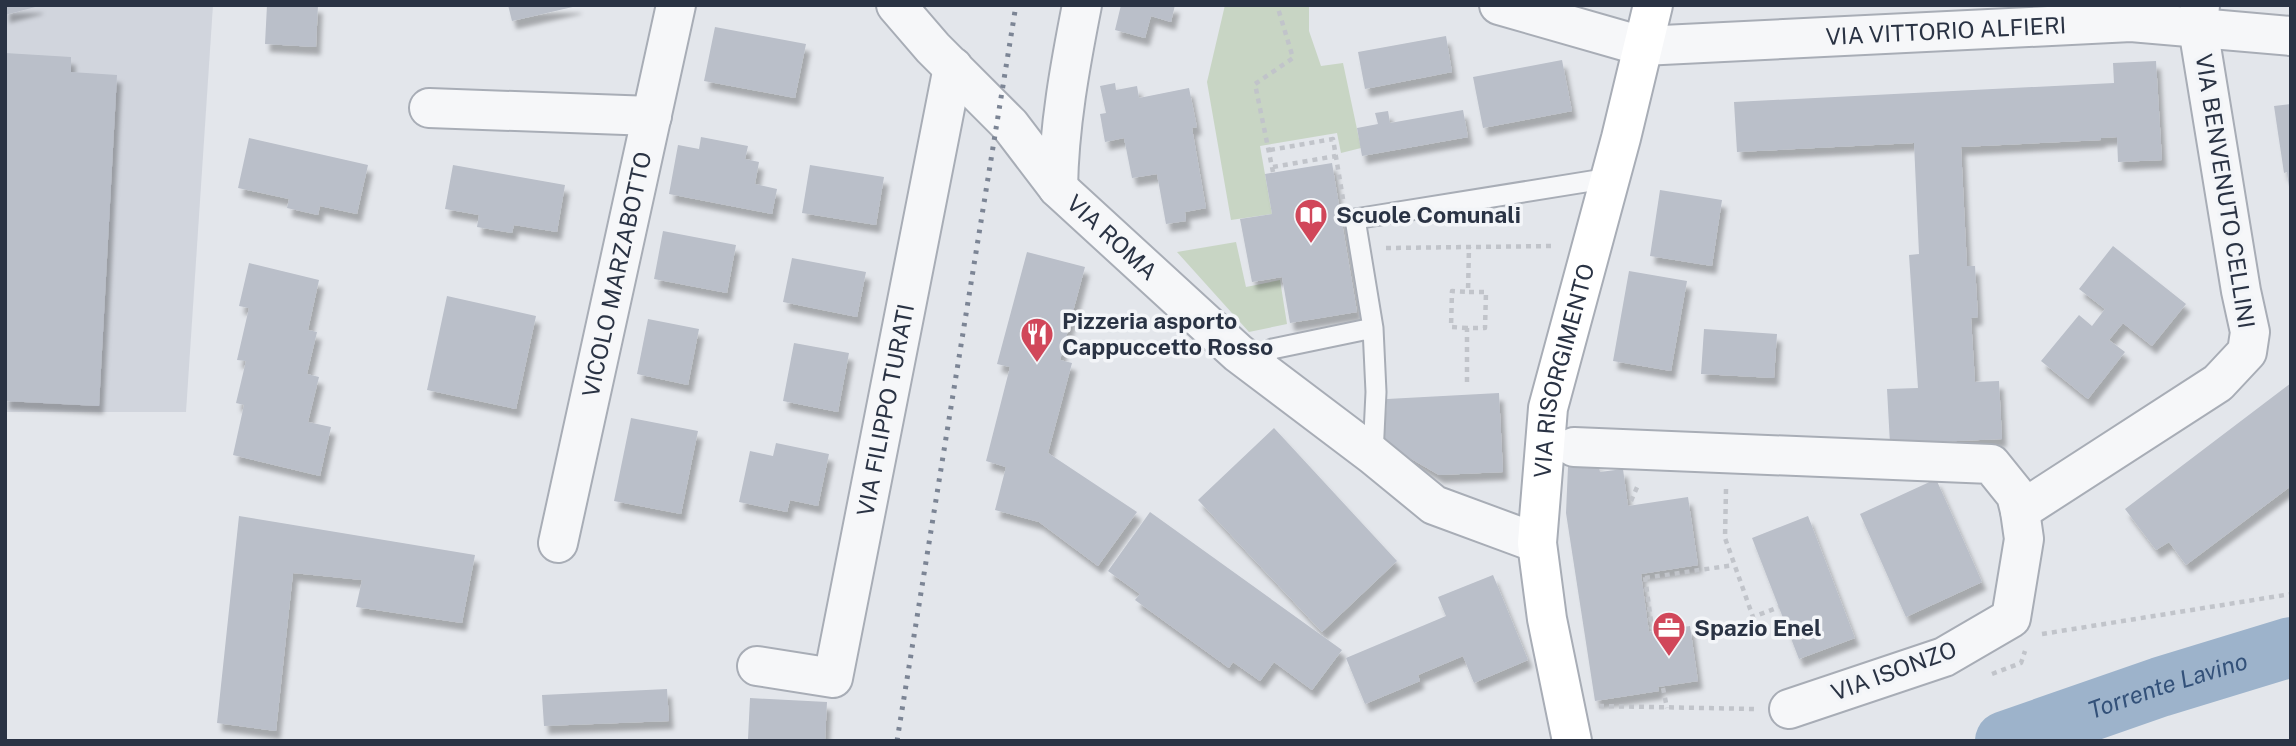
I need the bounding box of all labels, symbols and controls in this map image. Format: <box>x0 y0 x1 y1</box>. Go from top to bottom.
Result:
street label: VIA VITTORIO ALFIERI <box>1825 11 2067 50</box>
street label: VIA BENVENUTO CELLINI <box>2190 52 2261 330</box>
street label: VICOLO MARZABOTTO <box>576 149 656 400</box>
street label: VIA ROMA <box>1062 189 1163 285</box>
library icon: Scuole Comunali <box>1292 196 1330 245</box>
place label: Scuole Comunali <box>1336 201 1521 228</box>
street label: VIA RISORGIMENTO <box>1528 261 1599 479</box>
street label: VIA FILIPPO TURATI <box>851 302 919 518</box>
place label: Pizzeria asporto Cappuccetto Rosso <box>1062 307 1273 360</box>
restaurant icon: Pizzeria asporto Cappuccetto Rosso <box>1018 315 1056 364</box>
office icon: Spazio Enel <box>1650 609 1688 658</box>
place label: Spazio Enel <box>1694 614 1822 641</box>
street label: VIA ISONZO <box>1828 635 1960 706</box>
water label: Torrente Lavino <box>2084 646 2251 724</box>

